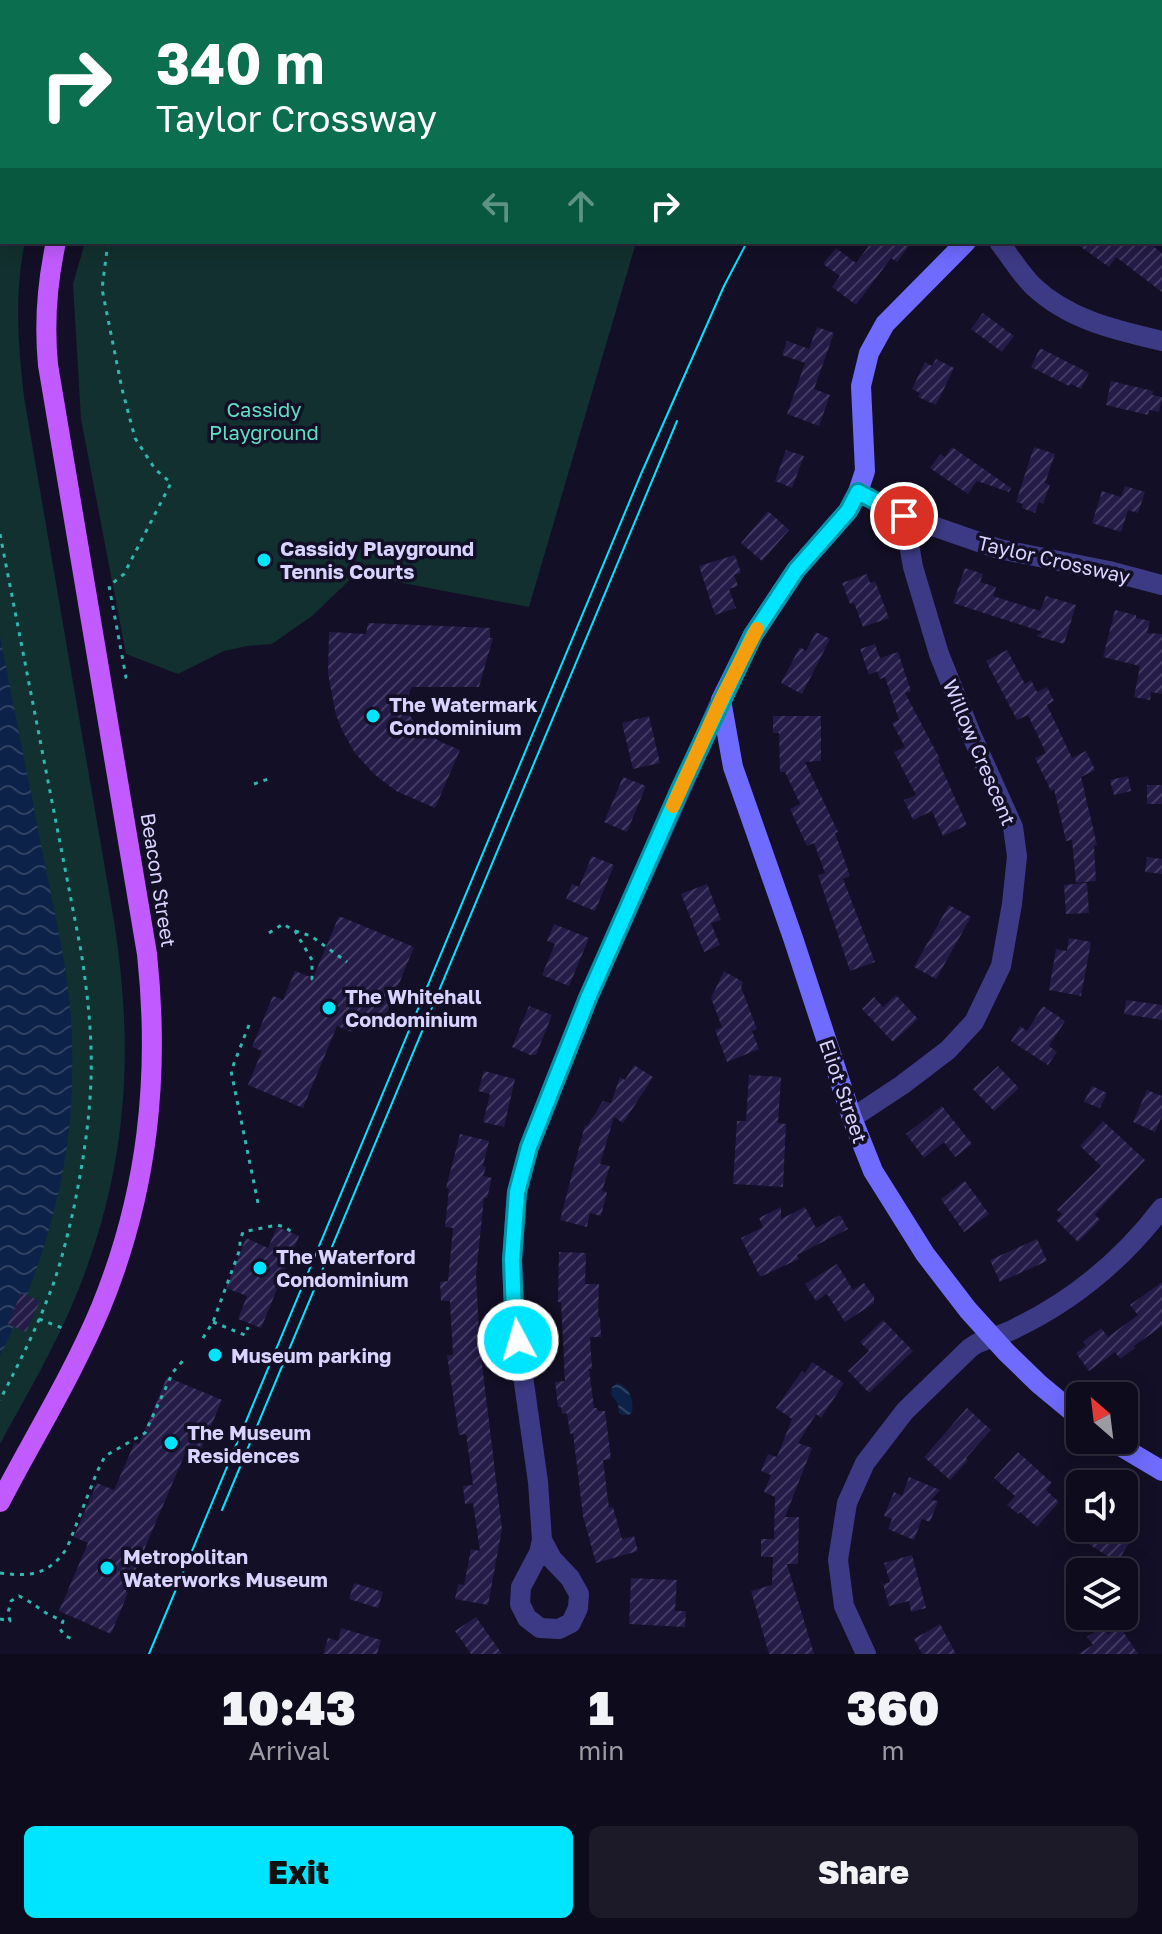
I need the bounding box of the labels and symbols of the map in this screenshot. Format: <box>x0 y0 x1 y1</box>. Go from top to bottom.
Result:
park label: Cassidy Playground <box>209 397 319 444</box>
pin <box>870 482 938 550</box>
street label: Taylor Crossway <box>975 530 1133 588</box>
place label: Cassidy Playground Tennis Courts <box>280 536 474 583</box>
marker: Cassidy Playground Tennis Courts <box>255 551 273 569</box>
street label: Willow Crescent <box>938 675 1022 829</box>
place label: The Watermark Condominium <box>389 692 538 739</box>
marker: The Watermark Condominium <box>364 707 382 725</box>
street label: Beacon Street <box>137 811 181 949</box>
place label: The Whitehall Condominium <box>345 984 482 1031</box>
marker: The Whitehall Condominium <box>320 999 338 1017</box>
street label: Eliot Street <box>815 1036 873 1146</box>
place label: The Waterford Condominium <box>276 1244 416 1291</box>
marker: The Waterford Condominium <box>251 1259 269 1277</box>
position arrow <box>476 1298 560 1382</box>
place label: Museum parking <box>231 1343 391 1367</box>
marker: Museum parking <box>206 1346 224 1364</box>
north arrow <box>1066 1382 1138 1454</box>
place label: The Museum Residences <box>187 1420 311 1467</box>
marker: The Museum Residences <box>162 1434 180 1452</box>
place label: Metropolitan Waterworks Museum <box>123 1544 328 1591</box>
marker: Metropolitan Waterworks Museum <box>98 1559 116 1577</box>

